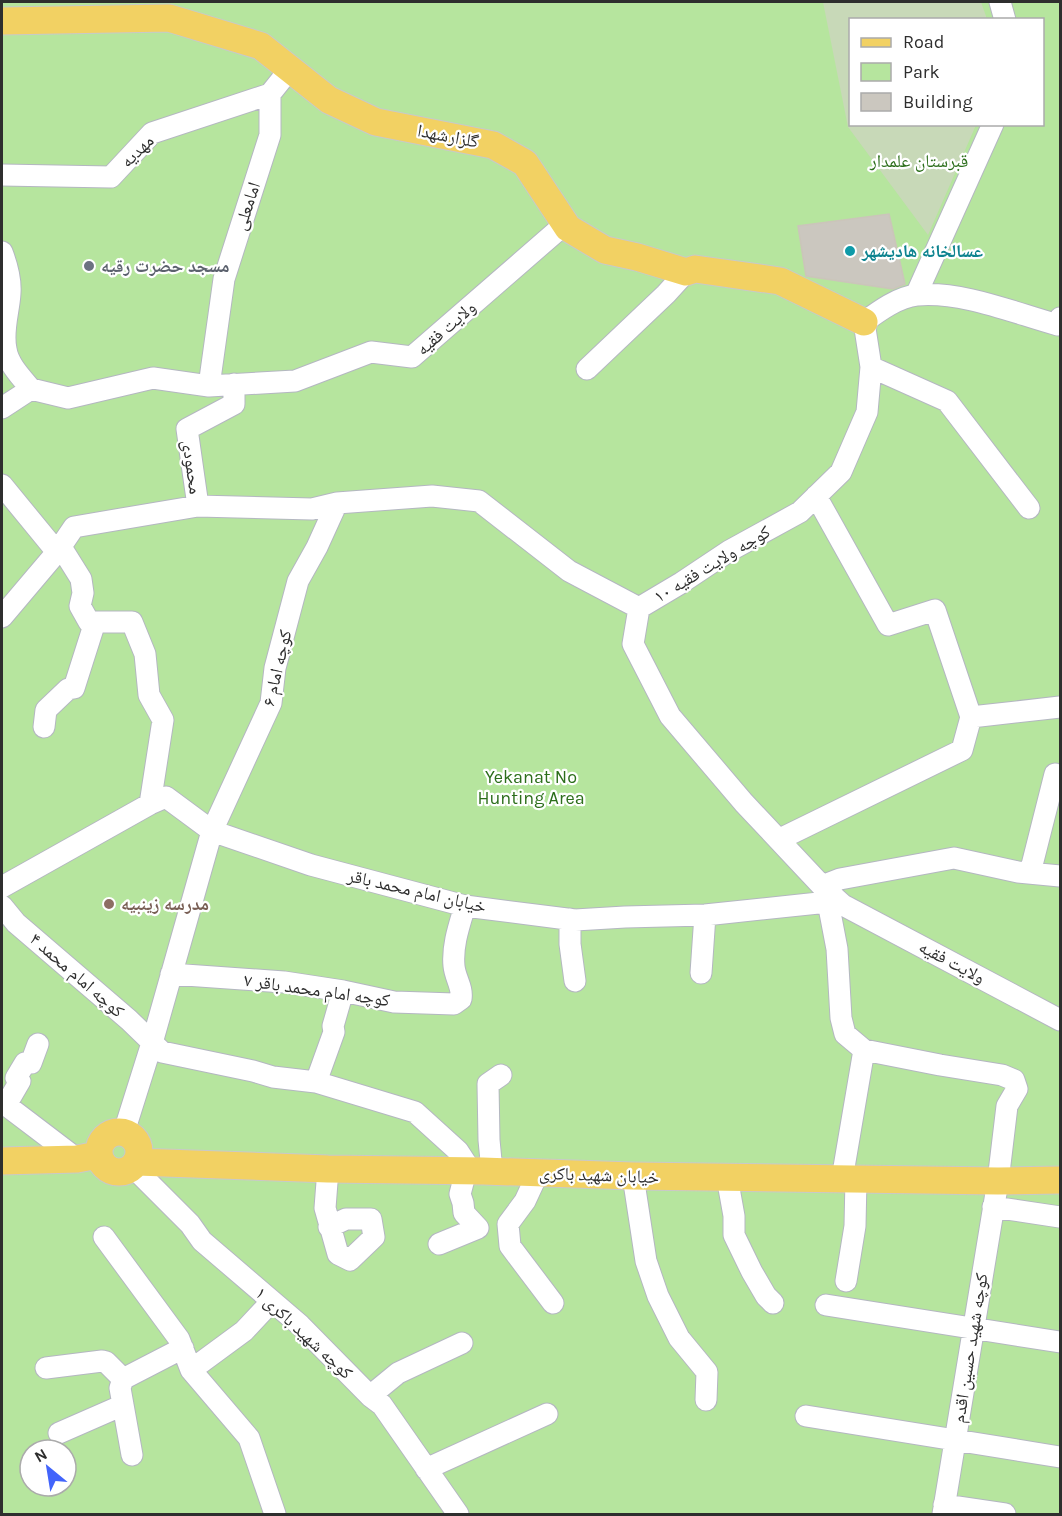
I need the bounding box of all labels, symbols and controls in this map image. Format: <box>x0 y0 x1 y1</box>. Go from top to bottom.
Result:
legend <box>849 18 1044 126</box>
text: Road <box>903 31 944 53</box>
text: Park <box>903 61 940 83</box>
text: Building <box>903 91 973 113</box>
street label: گلزارشهدا <box>416 119 481 153</box>
street label: مهدیه <box>116 130 158 172</box>
park label: قبرستان علمدار <box>869 150 968 172</box>
street label: امامعلی <box>229 179 265 233</box>
place label: عسالخانه هادیشهر <box>861 240 983 262</box>
marker: عسالخانه هادیشهر <box>843 244 857 258</box>
place label: مسجد حضرت رقیه <box>101 255 230 277</box>
marker: مسجد حضرت رقیه <box>82 259 96 273</box>
street label: ولایت فقیه <box>412 296 480 360</box>
street label: محمودی <box>177 438 207 496</box>
street label: کوچه ولایت فقیه ۱۰ <box>650 520 775 607</box>
street label: کوچه امام ۶ <box>258 627 298 709</box>
park label: Yekanat No Hunting Area <box>477 766 585 809</box>
street label: خیابان امام محمد باقر <box>344 864 489 919</box>
place label: مدرسه زینبیه <box>121 893 209 915</box>
marker: مدرسه زینبیه <box>102 897 116 911</box>
street label: کوچه امام محمد ۴ <box>24 928 129 1023</box>
street label: ولایت فقیه <box>915 935 989 989</box>
street label: کوچه امام محمد باقر ۷ <box>243 969 392 1012</box>
street label: خیابان شهید باکری <box>539 1162 659 1188</box>
street label: کوچه شهید حسین اقدم <box>947 1271 994 1425</box>
street label: کوچه شهید باکری ۱ <box>251 1282 358 1384</box>
north arrow <box>18 1438 78 1498</box>
text: N <box>31 1444 50 1467</box>

